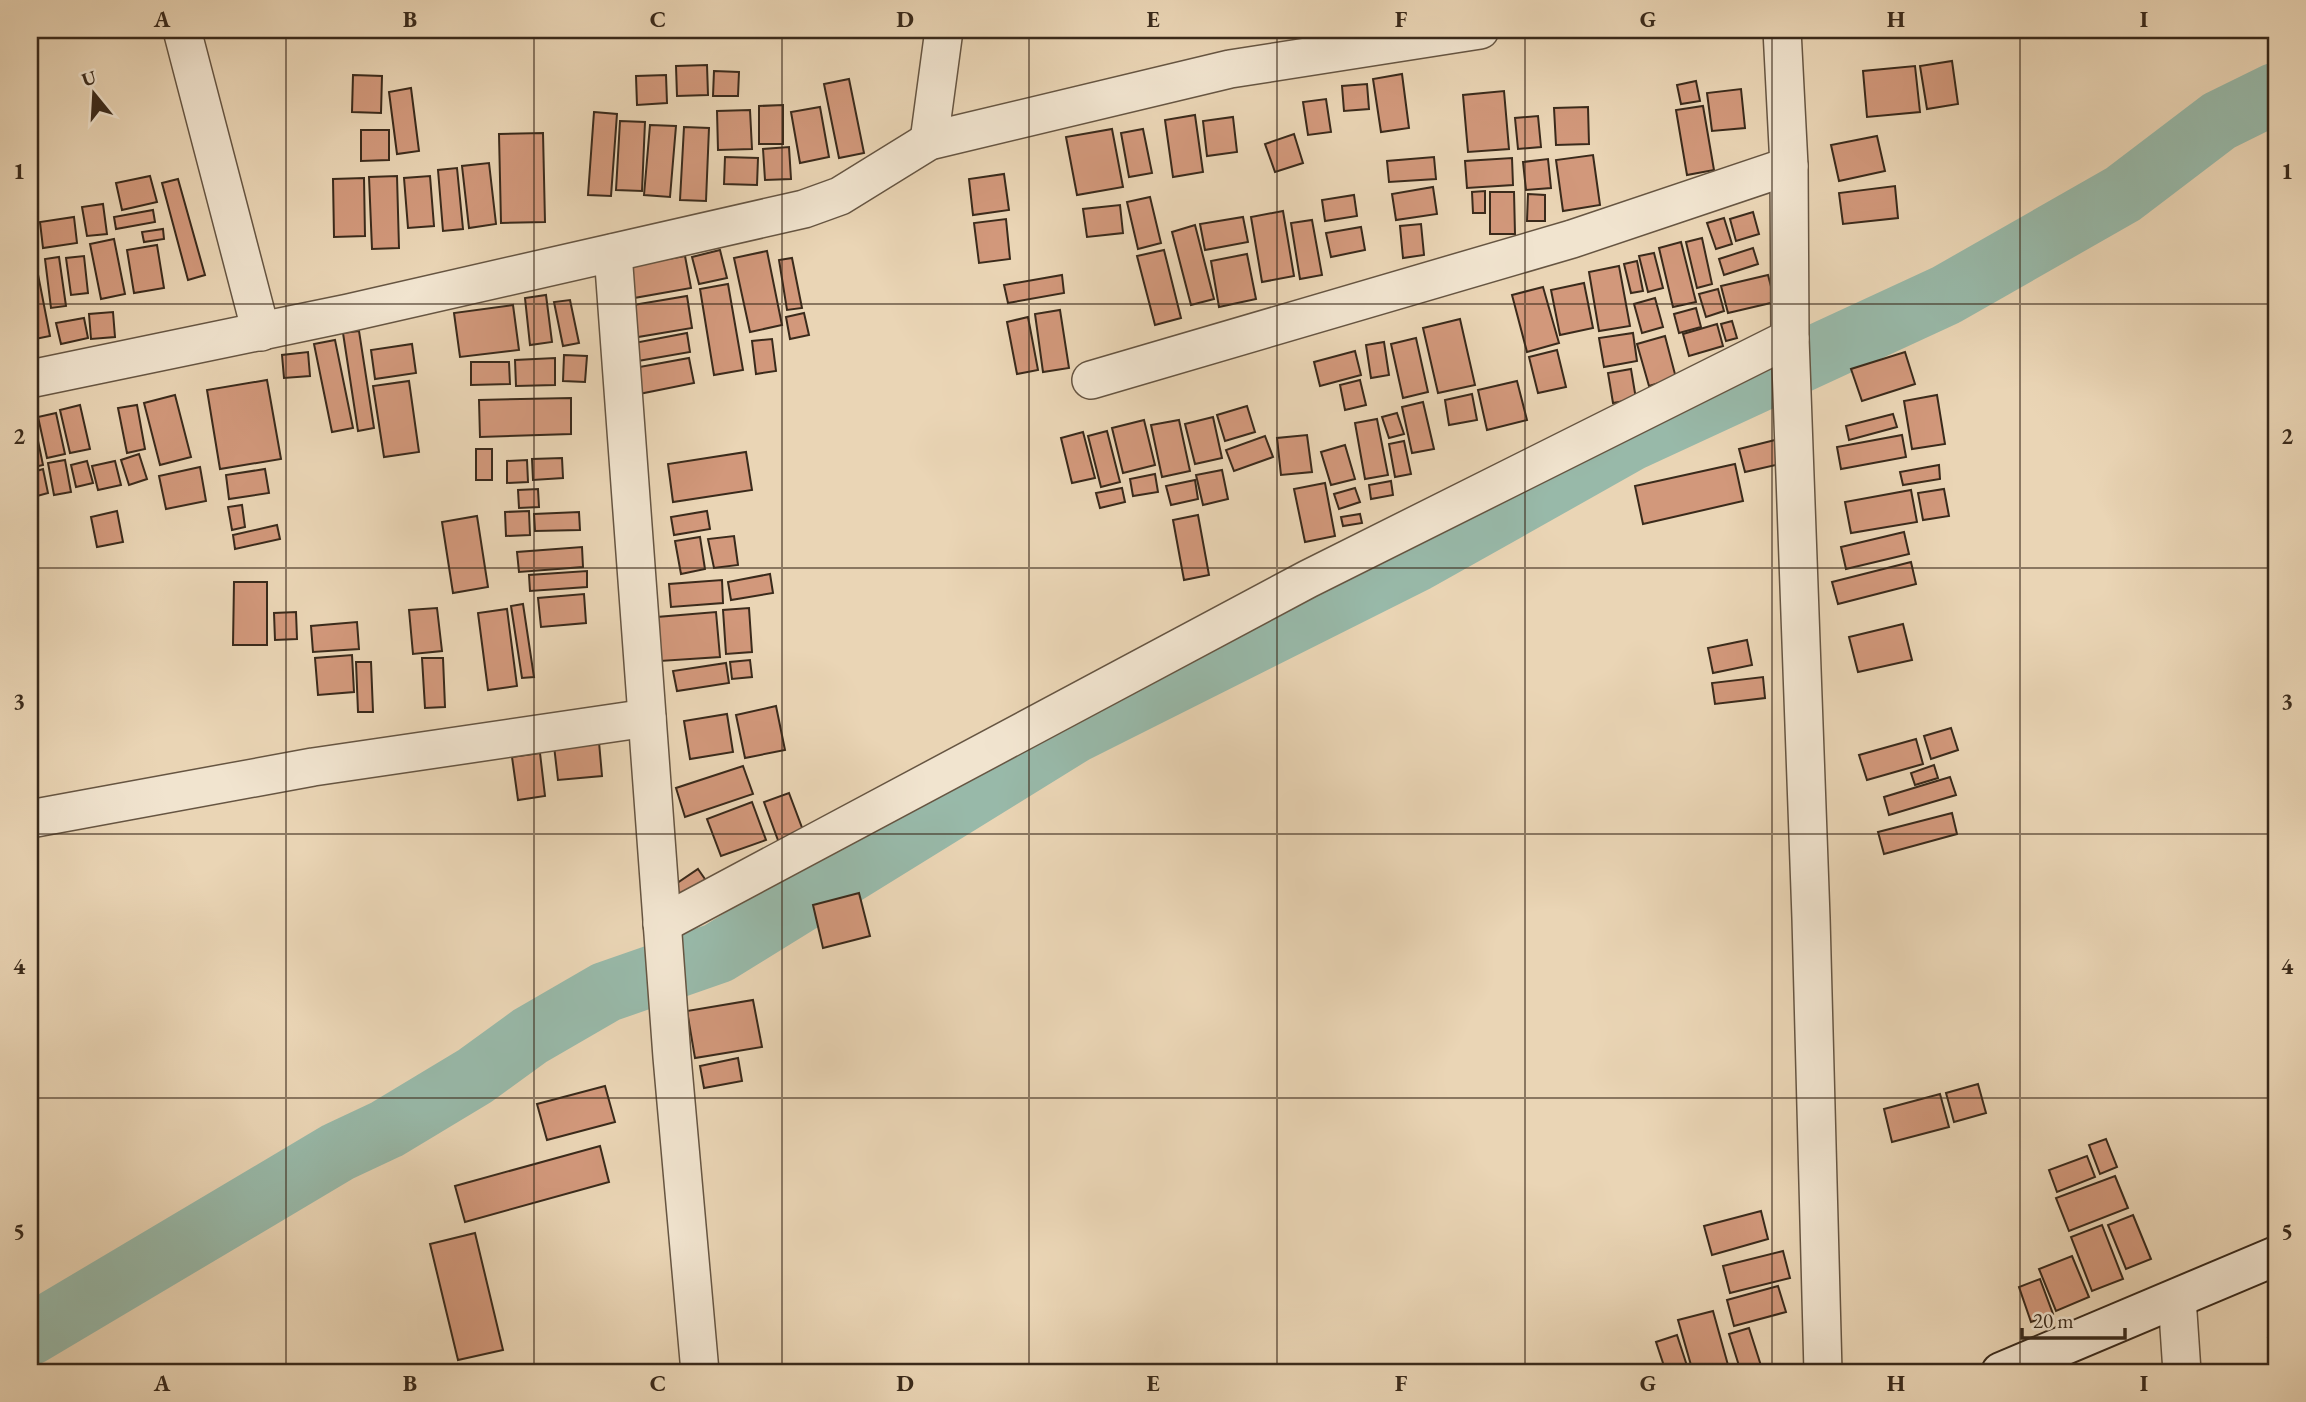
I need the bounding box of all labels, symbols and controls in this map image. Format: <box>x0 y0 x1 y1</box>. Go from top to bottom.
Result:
text: A <box>153 4 171 34</box>
text: B <box>403 4 417 34</box>
text: C <box>650 4 666 34</box>
text: D <box>896 4 914 34</box>
text: E <box>1146 4 1160 34</box>
text: F <box>1395 4 1408 34</box>
text: G <box>1640 4 1656 34</box>
text: H <box>1887 4 1905 34</box>
text: I <box>2140 4 2148 34</box>
north arrow <box>60 60 130 130</box>
text: U <box>78 64 99 92</box>
text: 1 <box>13 156 25 186</box>
text: 1 <box>2281 156 2293 186</box>
text: 2 <box>13 421 25 451</box>
text: 2 <box>2281 421 2293 451</box>
text: 3 <box>13 686 25 716</box>
text: 3 <box>2281 686 2293 716</box>
text: 4 <box>13 951 26 981</box>
text: 4 <box>2281 951 2294 981</box>
text: 5 <box>13 1216 25 1246</box>
text: 5 <box>2281 1216 2293 1246</box>
scale bar <box>2022 1297 2126 1341</box>
text: 20 m <box>2033 1307 2074 1334</box>
text: A <box>153 1368 171 1398</box>
text: B <box>403 1368 417 1398</box>
text: C <box>650 1368 666 1398</box>
text: D <box>896 1368 914 1398</box>
text: E <box>1146 1368 1160 1398</box>
text: F <box>1395 1368 1408 1398</box>
text: G <box>1640 1368 1656 1398</box>
text: H <box>1887 1368 1905 1398</box>
text: I <box>2140 1368 2148 1398</box>

